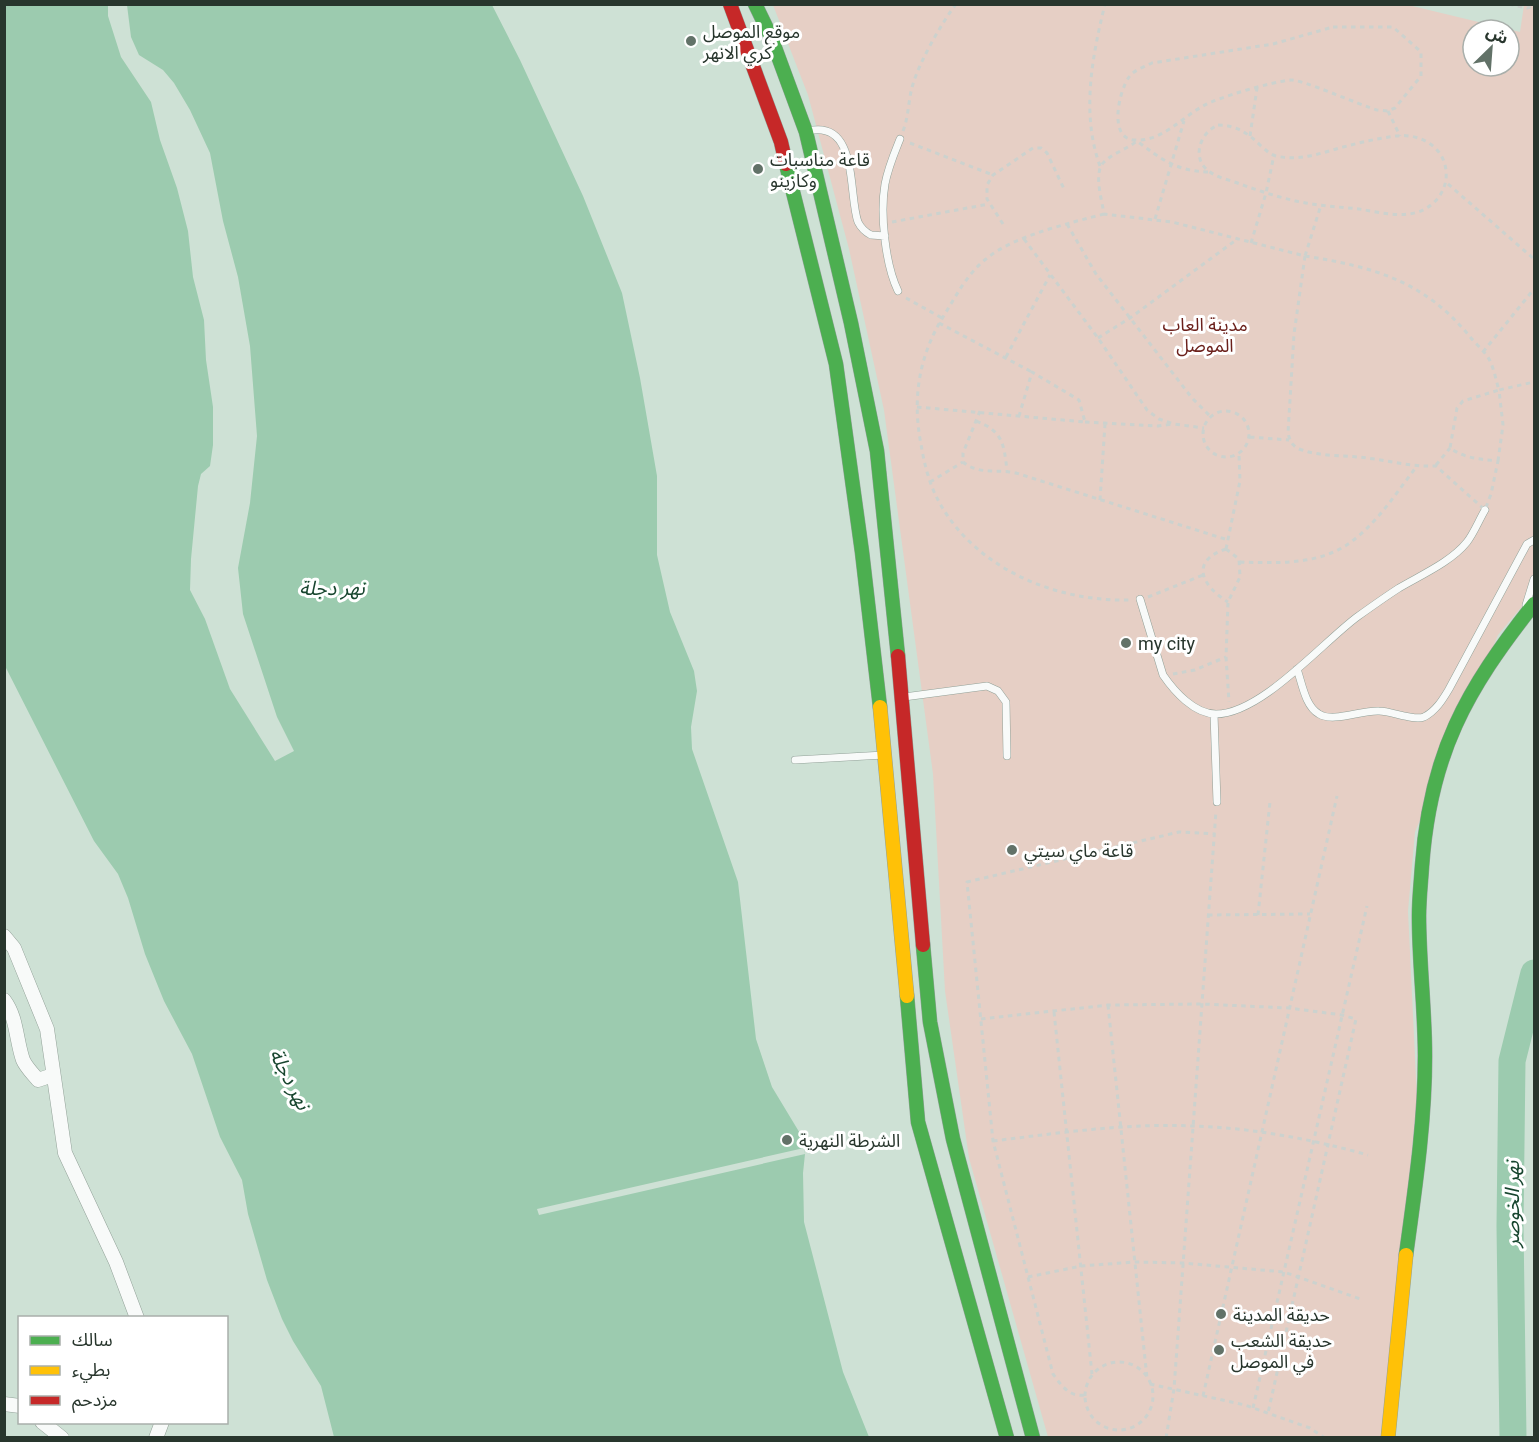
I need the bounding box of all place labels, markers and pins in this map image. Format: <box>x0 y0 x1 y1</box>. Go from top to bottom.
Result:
place label: موقع الموصل كري الانهر <box>702 21 800 66</box>
marker: موقع الموصل كري الانهر <box>684 34 698 48</box>
place label: قاعة مناسبات وكازينو <box>770 149 870 192</box>
marker: قاعة مناسبات وكازينو <box>751 162 765 176</box>
place label: my city <box>1138 633 1195 654</box>
marker: my city <box>1119 636 1133 650</box>
place label: قاعة ماي سيتي <box>1024 840 1133 864</box>
marker: قاعة ماي سيتي <box>1005 843 1019 857</box>
place label: الشرطة النهرية <box>799 1130 900 1152</box>
marker: الشرطة النهرية <box>780 1133 794 1147</box>
place label: حديقة المدينة <box>1233 1304 1330 1325</box>
marker: حديقة المدينة <box>1214 1307 1228 1321</box>
place label: حديقة الشعب في الموصل <box>1231 1330 1332 1375</box>
marker: حديقة الشعب في الموصل <box>1212 1343 1226 1357</box>

